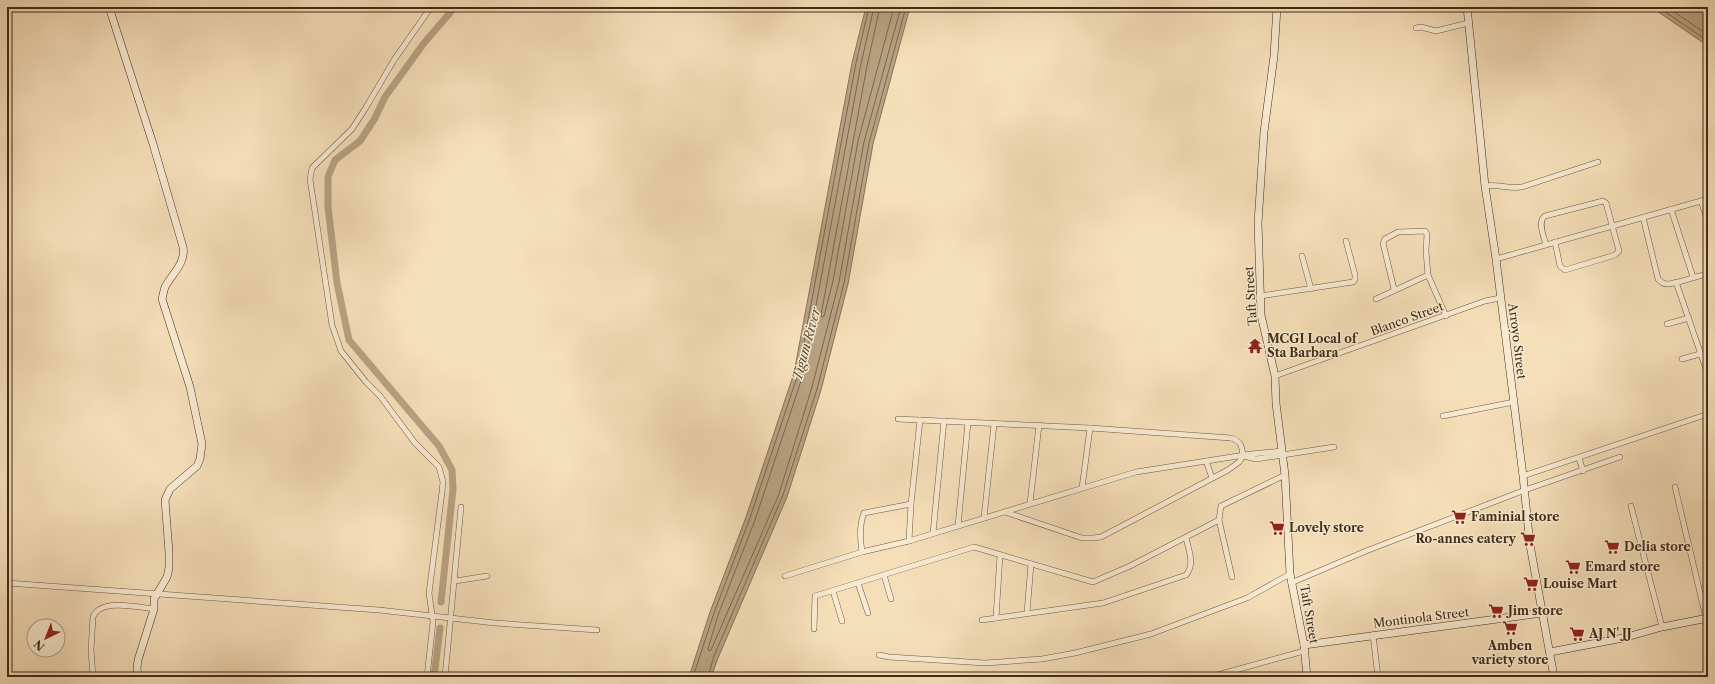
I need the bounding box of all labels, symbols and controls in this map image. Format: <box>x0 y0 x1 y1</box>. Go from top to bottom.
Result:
street label: Taft Street <box>1241 265 1260 326</box>
street label: Blanco Street <box>1368 298 1446 339</box>
street label: Arroyo Street <box>1505 301 1530 381</box>
water label: Tigum River <box>789 305 824 382</box>
place label: MCGI Local of Sta Barbara <box>1267 331 1359 360</box>
temple icon: MCGI Local of Sta Barbara <box>1246 337 1264 355</box>
supermarket icon: Faminial store <box>1450 508 1468 526</box>
place label: Faminial store <box>1471 509 1559 524</box>
supermarket icon: Lovely store <box>1268 519 1286 537</box>
place label: Lovely store <box>1289 520 1364 535</box>
supermarket icon: Ro-annes eatery <box>1519 530 1537 548</box>
place label: Ro-annes eatery <box>1415 531 1517 546</box>
supermarket icon: Delia store <box>1603 538 1621 556</box>
place label: Delia store <box>1624 539 1691 554</box>
supermarket icon: Emard store <box>1564 558 1582 576</box>
place label: Emard store <box>1585 559 1660 574</box>
supermarket icon: Louise Mart <box>1522 575 1540 593</box>
place label: Louise Mart <box>1543 576 1617 591</box>
street label: Taft Street <box>1297 583 1322 645</box>
supermarket icon: Jim store <box>1487 602 1505 620</box>
place label: Jim store <box>1506 603 1563 618</box>
street label: Montinola Street <box>1372 604 1470 631</box>
north arrow <box>26 618 66 658</box>
supermarket icon: Amben variety store <box>1501 619 1519 637</box>
supermarket icon: AJ N' JJ <box>1568 625 1586 643</box>
place label: AJ N' JJ <box>1588 626 1632 641</box>
text: N <box>31 637 47 654</box>
place label: Amben variety store <box>1470 638 1549 667</box>

